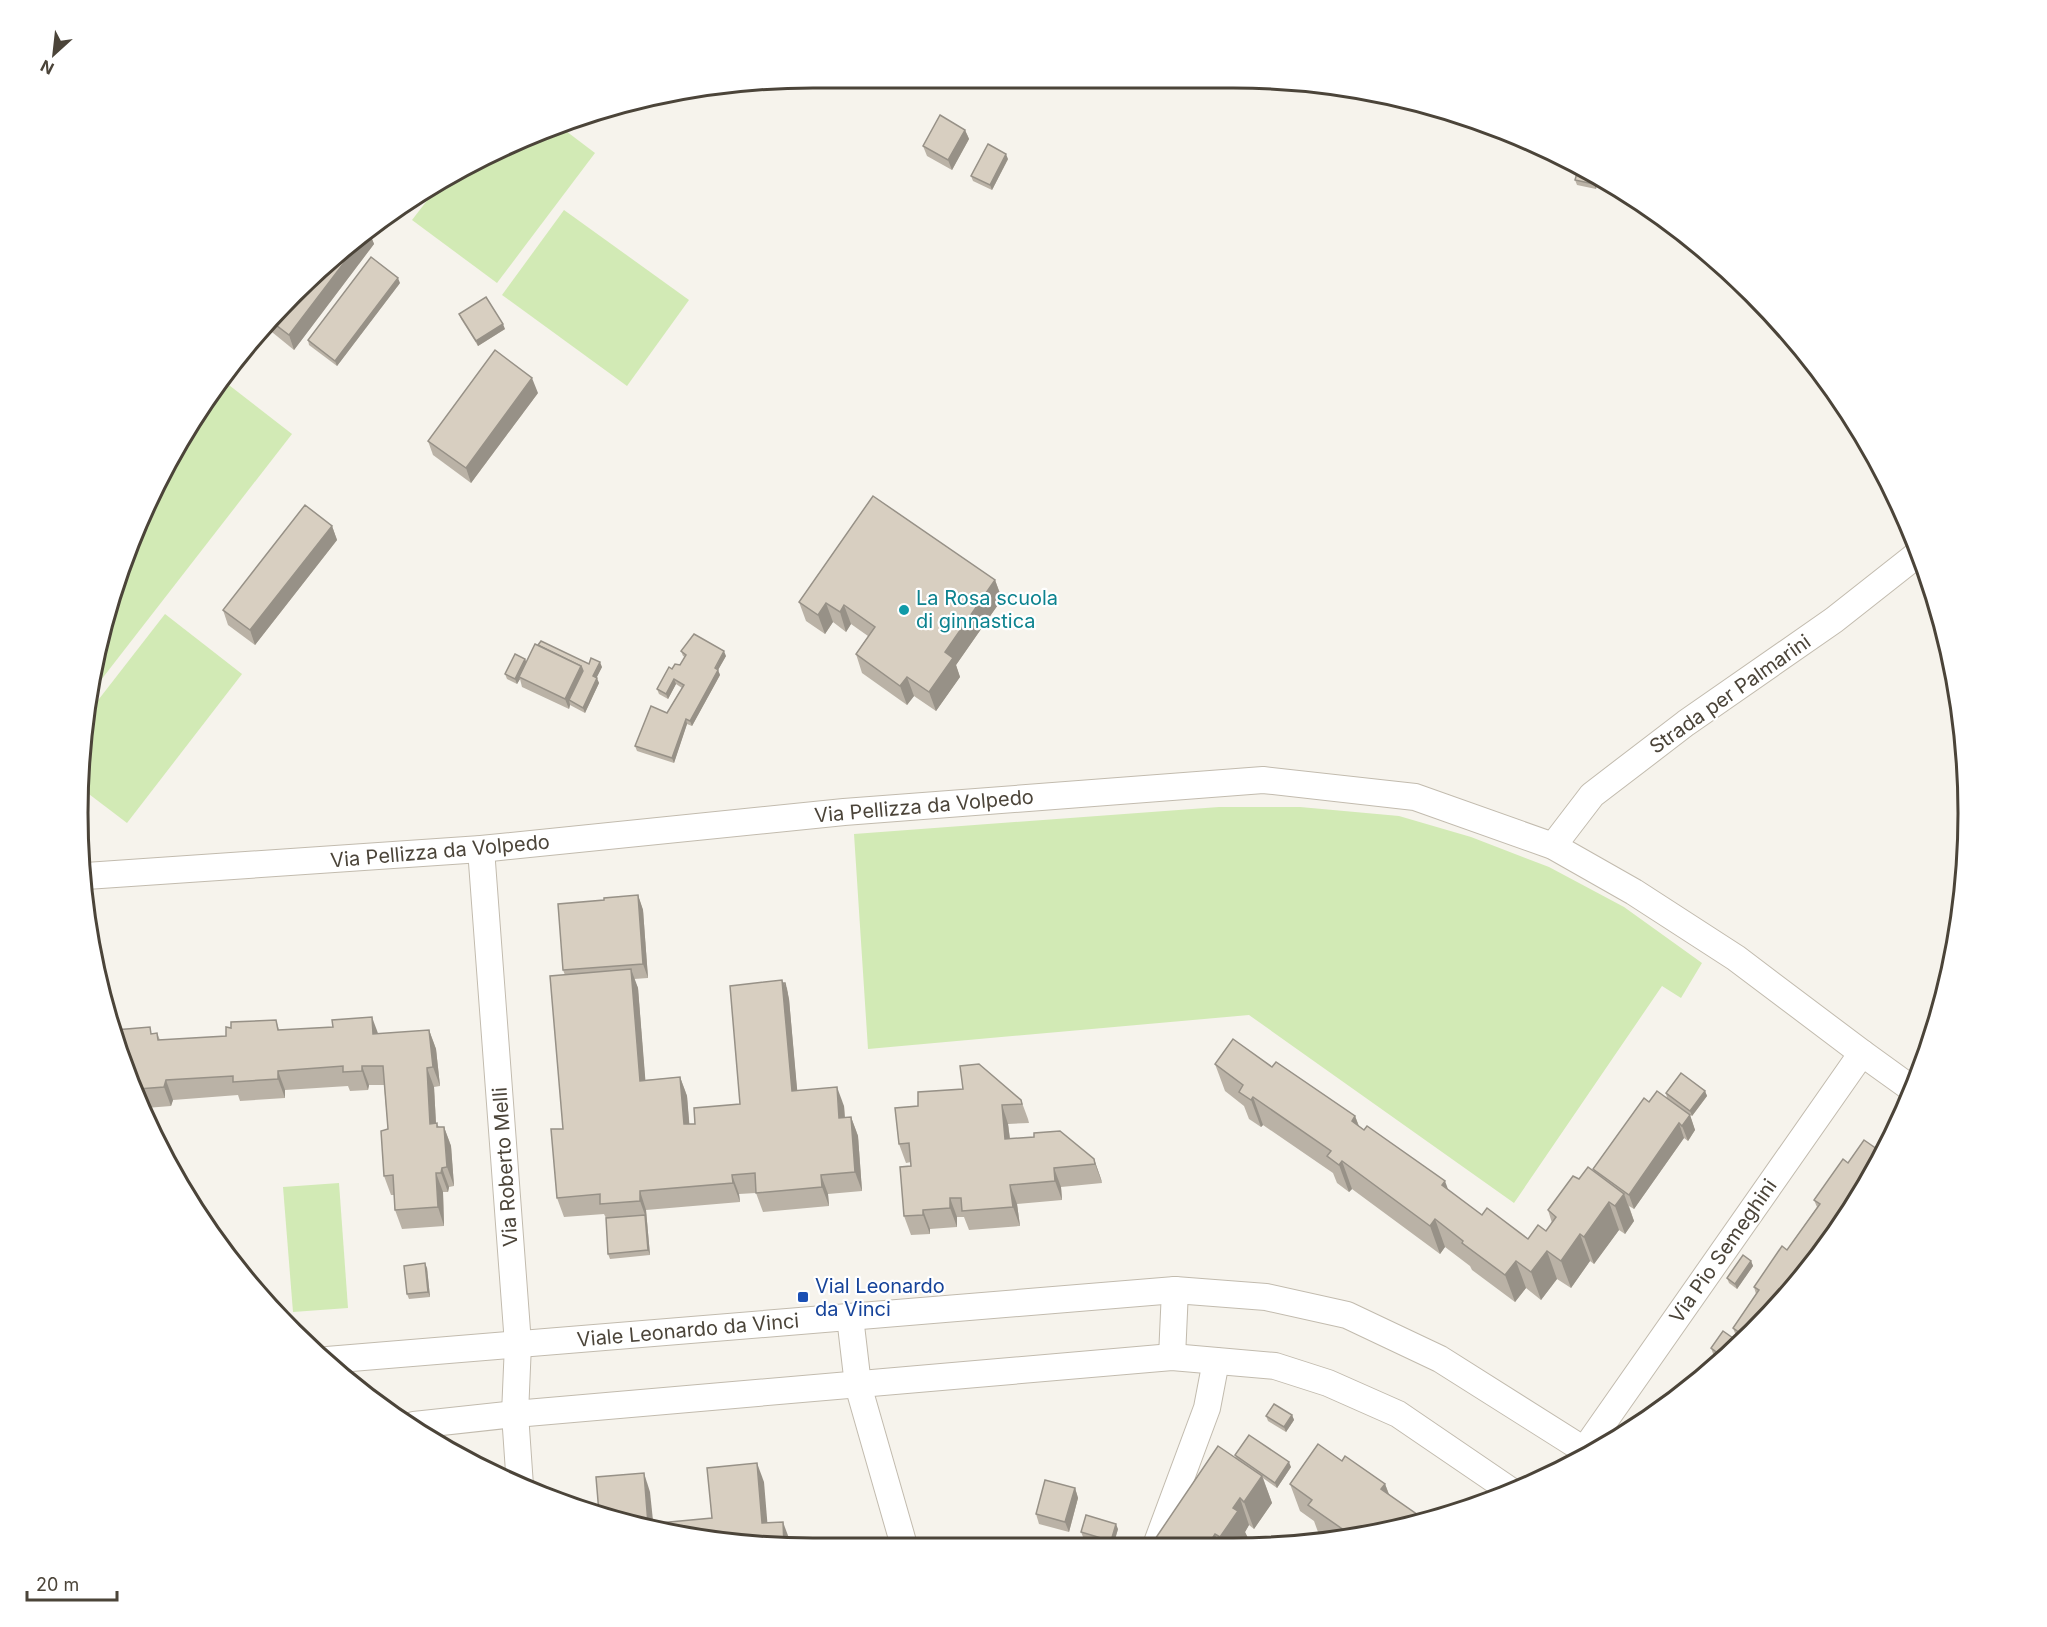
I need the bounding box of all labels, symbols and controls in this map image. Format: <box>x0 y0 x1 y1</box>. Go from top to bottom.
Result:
north arrow <box>24 24 84 84</box>
text: N <box>37 56 57 79</box>
place label: La Rosa scuola di ginnastica <box>916 586 1058 633</box>
marker: La Rosa scuola di ginnastica <box>897 603 911 617</box>
street label: Strada per Palmarini <box>1645 629 1815 759</box>
street label: Via Pellizza da Volpedo <box>813 784 1035 828</box>
street label: Via Pellizza da Volpedo <box>329 829 551 873</box>
street label: Via Roberto Melli <box>487 1086 523 1248</box>
street label: Via Pio Semeghini <box>1664 1174 1782 1328</box>
place label: Vial Leonardo da Vinci <box>815 1274 945 1321</box>
marker: Vial Leonardo da Vinci <box>796 1290 810 1304</box>
street label: Viale Leonardo da Vinci <box>576 1308 800 1352</box>
scale bar <box>27 1564 117 1602</box>
text: 20 m <box>36 1574 79 1595</box>

